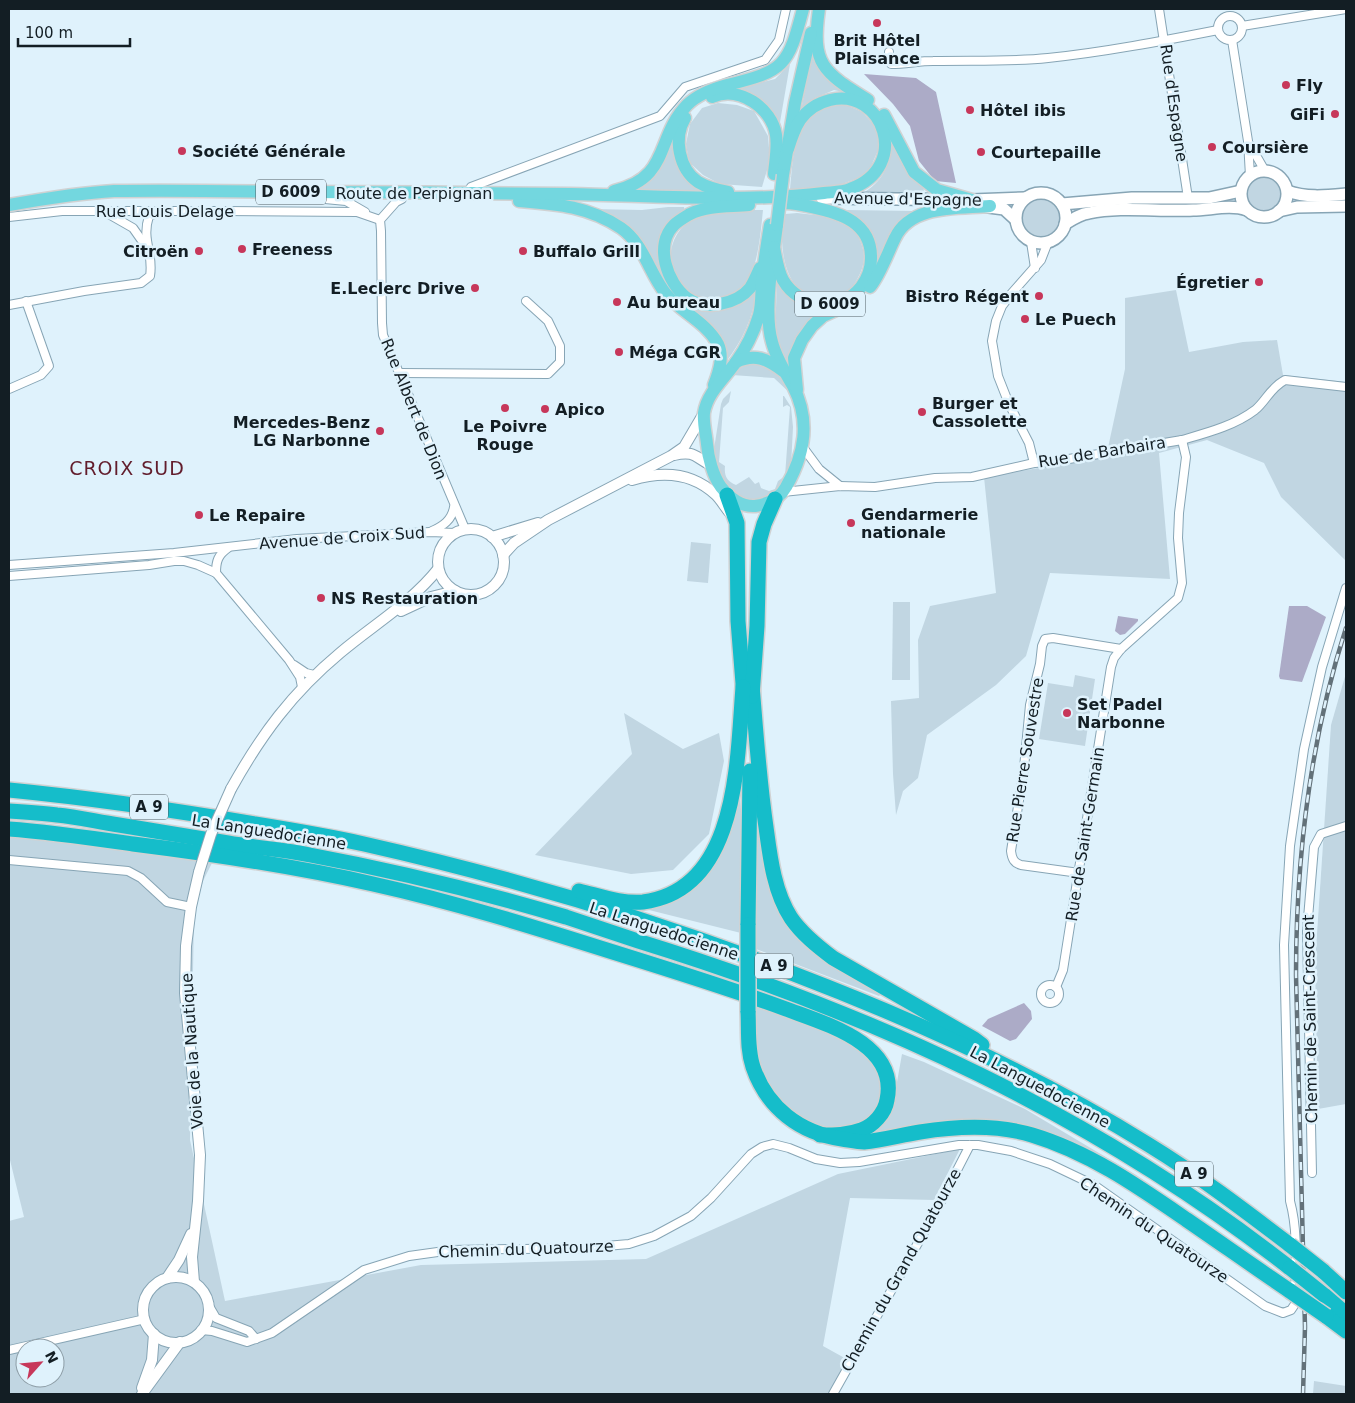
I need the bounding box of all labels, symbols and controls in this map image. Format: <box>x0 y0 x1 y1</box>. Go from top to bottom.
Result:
scale bar <box>18 15 130 47</box>
marker: Brit Hôtel Plaisance <box>871 17 883 29</box>
text: 100 m <box>25 24 73 42</box>
place label: Brit Hôtel Plaisance <box>833 31 921 68</box>
street label: Rue d'Espagne <box>1156 43 1192 163</box>
place label: Fly <box>1296 76 1323 95</box>
marker: Fly <box>1280 79 1292 91</box>
place label: Hôtel ibis <box>980 101 1066 120</box>
marker: Hôtel ibis <box>964 104 976 116</box>
place label: GiFi <box>1290 105 1325 124</box>
marker: GiFi <box>1329 108 1341 120</box>
place label: Coursière <box>1222 138 1309 157</box>
marker: Coursière <box>1206 141 1218 153</box>
place label: Société Générale <box>192 142 346 161</box>
place label: Courtepaille <box>991 143 1101 162</box>
marker: Société Générale <box>176 145 188 157</box>
marker: Courtepaille <box>975 146 987 158</box>
road number: D 6009 <box>256 180 326 204</box>
street label: Route de Perpignan <box>336 184 492 203</box>
street label: Avenue d'Espagne <box>834 188 982 210</box>
street label: Rue Louis Delage <box>96 202 234 221</box>
place label: Freeness <box>252 240 333 259</box>
place label: Citroën <box>123 242 189 261</box>
place label: Buffalo Grill <box>533 242 640 261</box>
marker: Freeness <box>236 243 248 255</box>
marker: Citroën <box>193 245 205 257</box>
marker: Buffalo Grill <box>517 245 529 257</box>
place label: Égretier <box>1176 273 1249 292</box>
marker: Égretier <box>1253 276 1265 288</box>
place label: E.Leclerc Drive <box>330 279 465 298</box>
marker: E.Leclerc Drive <box>469 282 481 294</box>
place label: Bistro Régent <box>905 287 1029 306</box>
marker: Bistro Régent <box>1033 290 1045 302</box>
road number: D 6009 <box>795 292 865 316</box>
place label: Au bureau <box>627 293 720 312</box>
marker: Au bureau <box>611 296 623 308</box>
place label: Le Puech <box>1035 310 1116 329</box>
marker: Le Puech <box>1019 313 1031 325</box>
street label: Rue Albert de Dion <box>377 336 451 482</box>
place label: Méga CGR <box>629 343 721 362</box>
marker: Méga CGR <box>613 346 625 358</box>
place label: Burger et Cassolette <box>932 394 1027 431</box>
place label: Apico <box>555 400 605 419</box>
marker: Le Poivre Rouge <box>499 402 511 414</box>
marker: Apico <box>539 403 551 415</box>
marker: Burger et Cassolette <box>916 406 928 418</box>
place label: Mercedes-Benz LG Narbonne <box>233 413 370 450</box>
place label: Le Poivre Rouge <box>463 417 547 454</box>
marker: Mercedes-Benz LG Narbonne <box>374 425 386 437</box>
street label: Rue de Barbaira <box>1037 433 1167 471</box>
district label: CROIX SUD <box>69 457 185 479</box>
place label: Gendarmerie nationale <box>861 505 978 542</box>
place label: Le Repaire <box>209 506 305 525</box>
marker: Le Repaire <box>193 509 205 521</box>
marker: Gendarmerie nationale <box>845 517 857 529</box>
street label: Avenue de Croix Sud <box>258 523 426 553</box>
place label: NS Restauration <box>331 589 478 608</box>
marker: NS Restauration <box>315 592 327 604</box>
street label: Rue Pierre Souvestre <box>1003 676 1047 844</box>
place label: Set Padel Narbonne <box>1077 695 1165 732</box>
marker: Set Padel Narbonne <box>1061 707 1073 719</box>
street label: Rue de Saint-Germain <box>1062 745 1108 923</box>
road number: A 9 <box>130 794 168 820</box>
street label: La Languedocienne <box>190 810 348 854</box>
street label: La Languedocienne <box>587 898 741 964</box>
street label: Chemin de Saint-Crescent <box>1299 914 1321 1124</box>
road number: A 9 <box>755 954 793 978</box>
street label: Voie de la Nautique <box>177 972 207 1130</box>
street label: La Languedocienne <box>967 1042 1113 1132</box>
road number: A 9 <box>1175 1162 1213 1186</box>
street label: Chemin du Grand Quatourze <box>837 1165 965 1375</box>
street label: Chemin du Quatourze <box>1076 1173 1232 1287</box>
street label: Chemin du Quatourze <box>438 1236 614 1262</box>
north arrow <box>15 1338 65 1388</box>
text: N <box>42 1348 61 1366</box>

